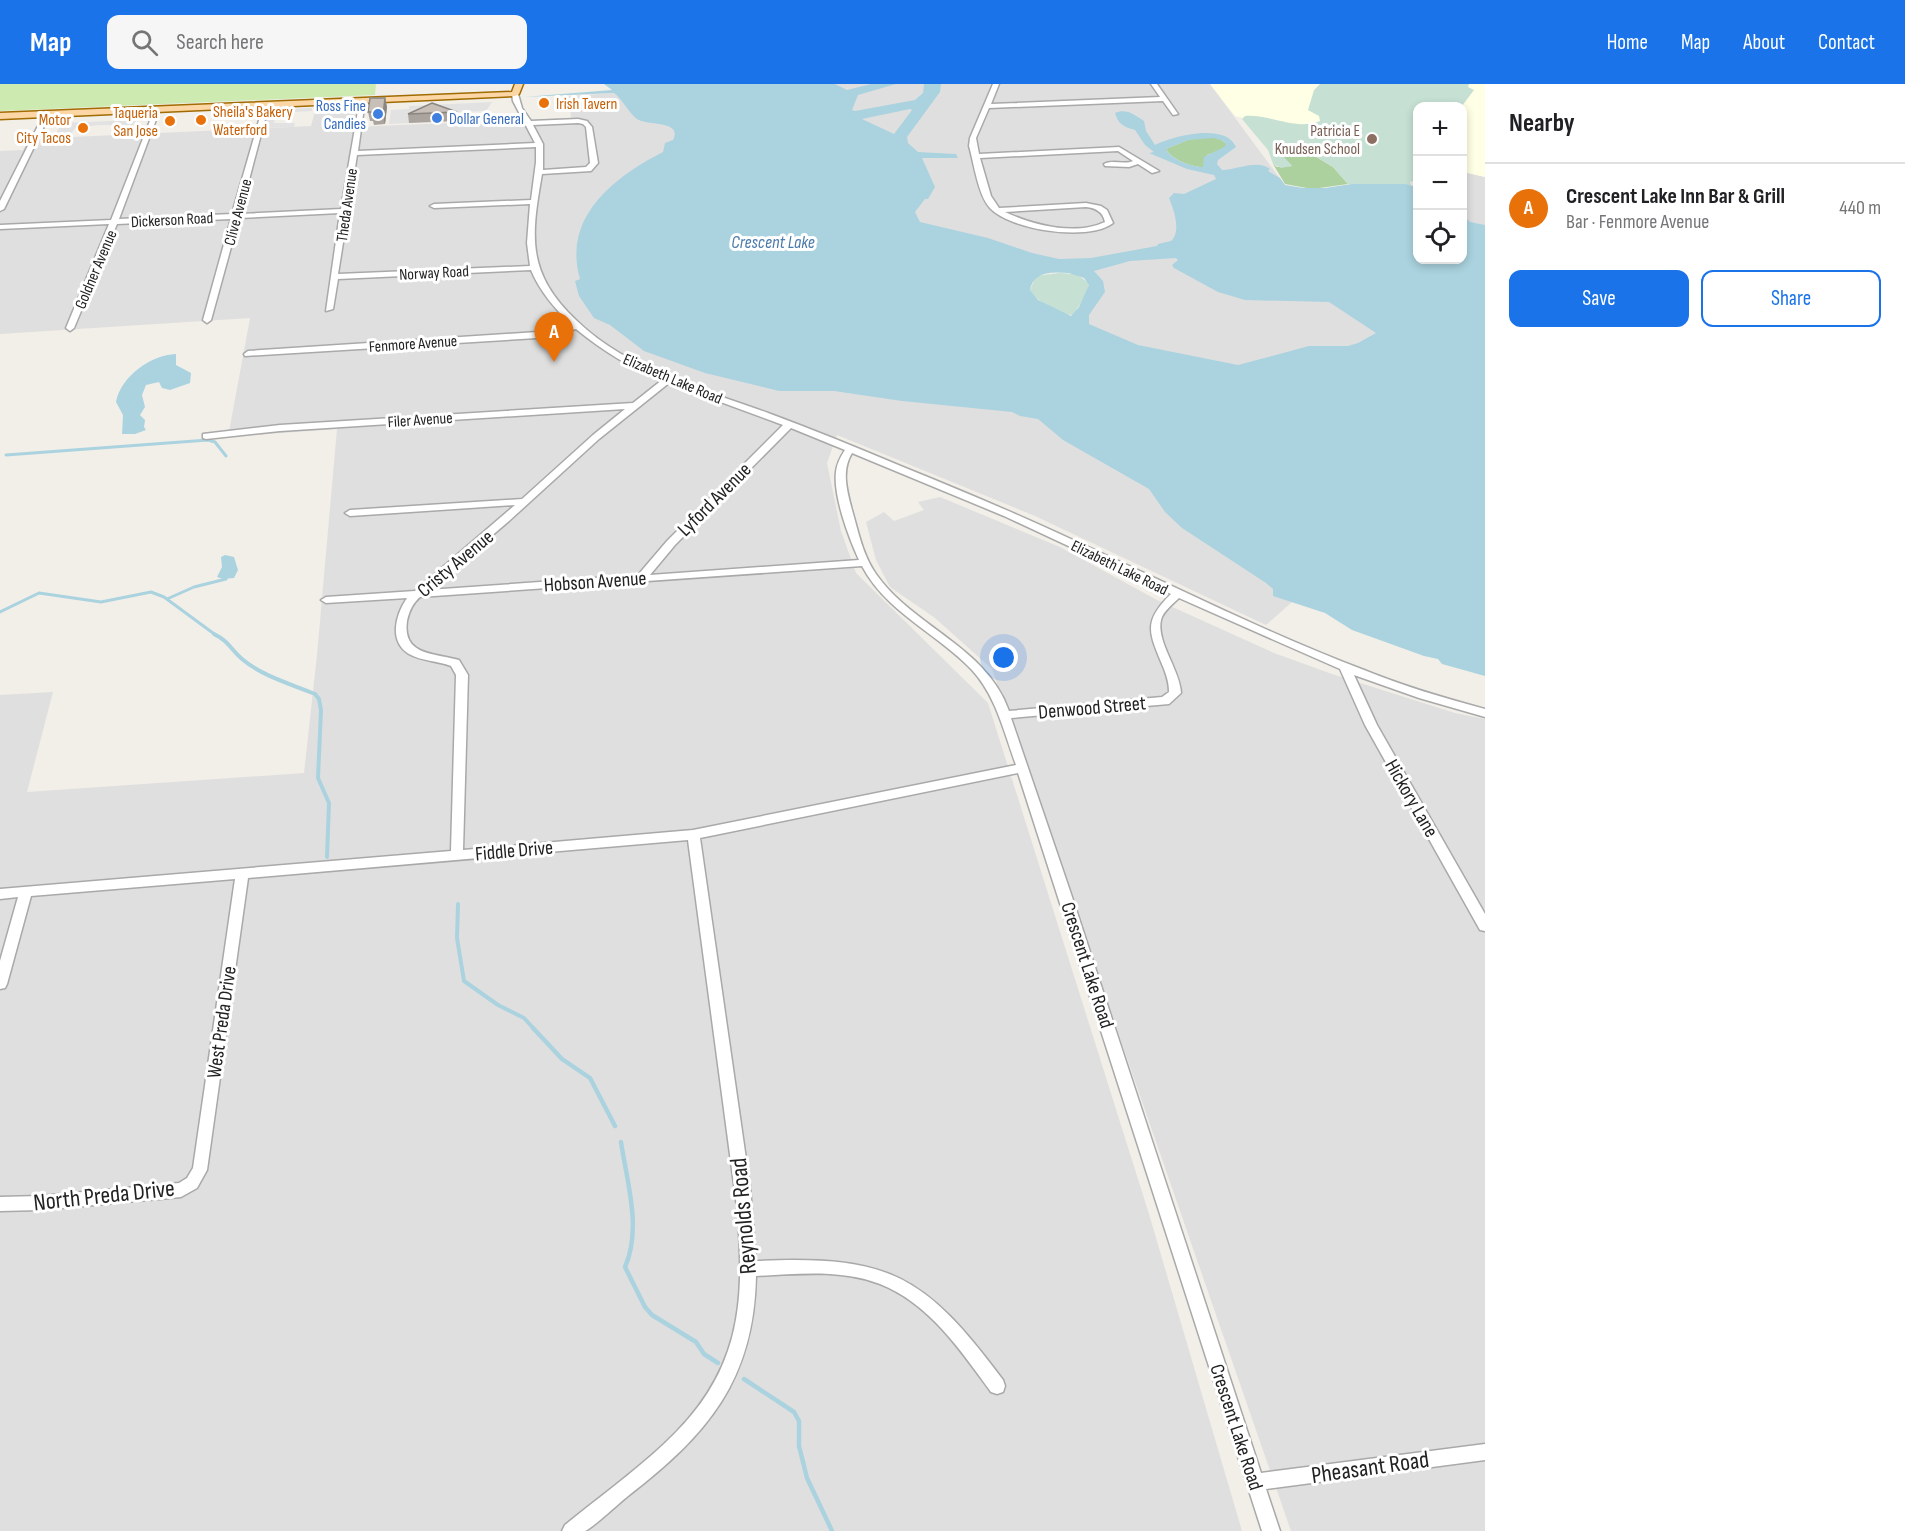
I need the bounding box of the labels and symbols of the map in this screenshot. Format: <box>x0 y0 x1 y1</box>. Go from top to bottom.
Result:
place label: Irish Tavern <box>556 95 617 114</box>
marker: Irish Tavern <box>537 96 551 110</box>
place label: Ross Fine Candies <box>316 97 366 134</box>
place label: Sheila's Bakery Waterford <box>213 103 293 140</box>
place label: Taqueria San Jose <box>113 104 158 141</box>
marker: Ross Fine Candies <box>371 107 385 121</box>
place label: Dollar General <box>449 110 524 129</box>
place label: Motor City Tacos <box>16 111 71 148</box>
marker: Dollar General <box>430 111 444 125</box>
marker: Sheila's Bakery Waterford <box>194 113 208 127</box>
marker: Taqueria San Jose <box>163 114 177 128</box>
marker: Motor City Tacos <box>76 121 90 135</box>
place label: Patricia E Knudsen School <box>1275 122 1360 159</box>
marker: Patricia E Knudsen School <box>1365 132 1379 146</box>
street label: Theda Avenue <box>333 167 362 243</box>
street label: Clive Avenue <box>220 177 256 248</box>
street label: Dickerson Road <box>130 209 214 232</box>
street label: Goldner Avenue <box>71 227 122 312</box>
water label: Crescent Lake <box>731 232 815 253</box>
street label: Norway Road <box>399 262 469 285</box>
pin: A <box>534 312 574 362</box>
street label: Fenmore Avenue <box>368 332 458 357</box>
street label: Elizabeth Lake Road <box>620 350 725 409</box>
street label: Filer Avenue <box>387 409 453 432</box>
street label: Lyford Avenue <box>673 458 757 542</box>
street label: Cristy Avenue <box>413 525 499 603</box>
street label: Elizabeth Lake Road <box>1068 537 1171 600</box>
street label: Hobson Avenue <box>543 566 647 598</box>
your location <box>989 643 1018 672</box>
street label: Denwood Street <box>1037 691 1147 725</box>
street label: Hickory Lane <box>1379 755 1443 842</box>
street label: Fiddle Drive <box>474 836 554 866</box>
street label: Crescent Lake Road <box>1055 899 1119 1031</box>
street label: West Preda Drive <box>202 964 242 1080</box>
street label: Reynolds Road <box>724 1157 763 1275</box>
street label: North Preda Drive <box>32 1174 176 1217</box>
street label: Crescent Lake Road <box>1204 1361 1268 1493</box>
street label: Pheasant Road <box>1309 1445 1431 1490</box>

